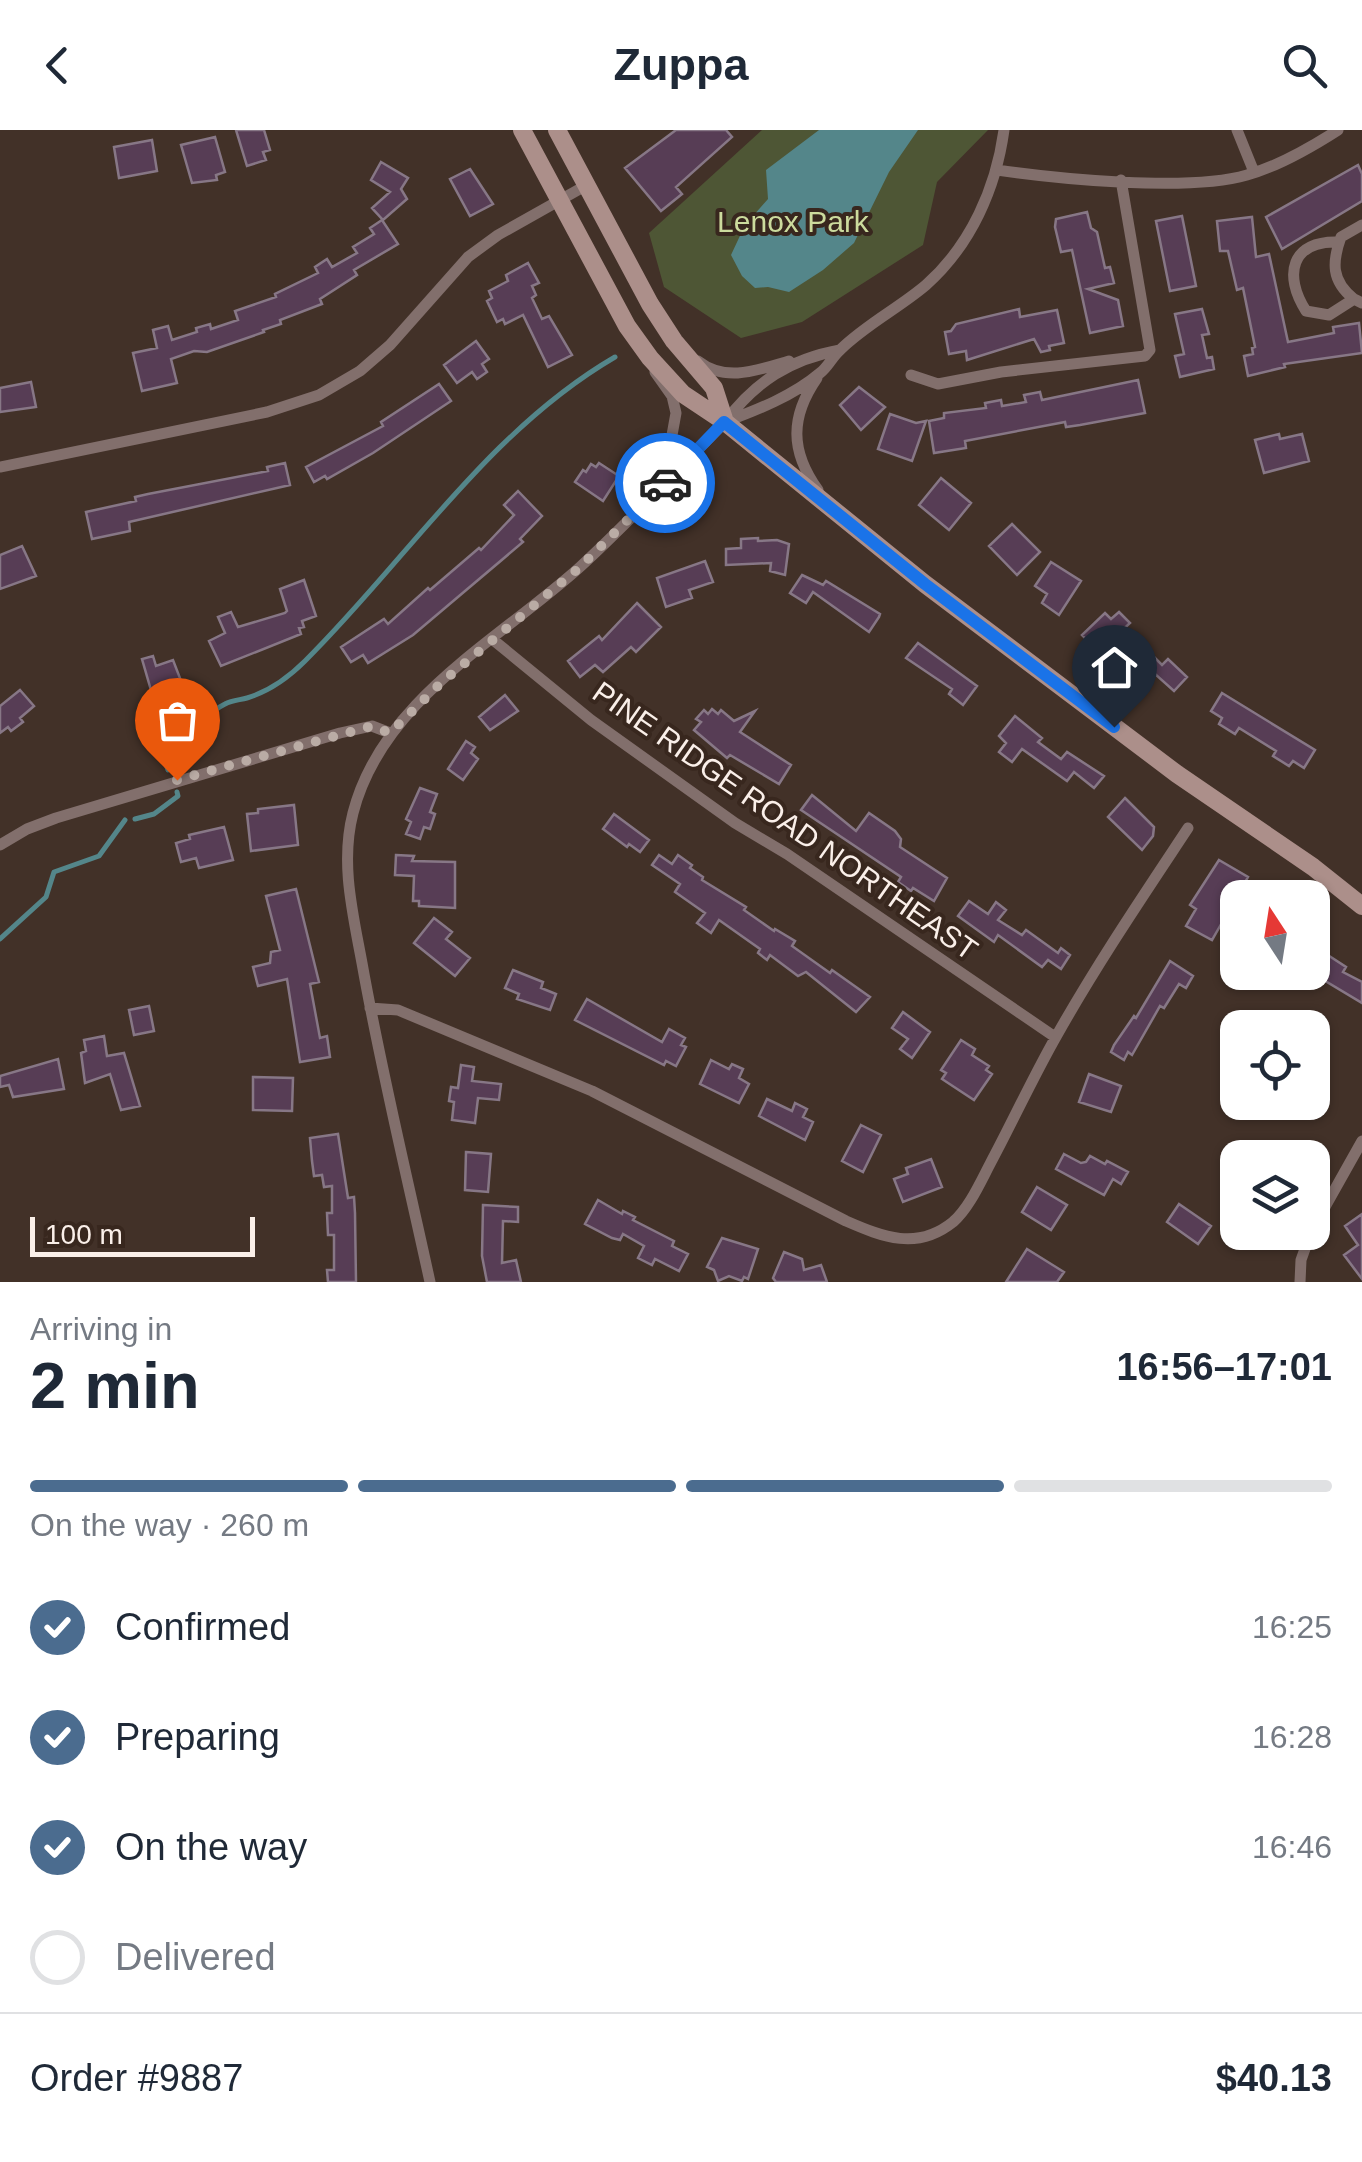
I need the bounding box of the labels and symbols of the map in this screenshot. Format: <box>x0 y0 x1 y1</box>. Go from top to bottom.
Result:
park label: Lenox Park <box>717 205 870 238</box>
courier <box>615 433 715 533</box>
pin <box>1072 625 1157 728</box>
street label: PINE RIDGE ROAD NORTHEAST <box>587 675 984 966</box>
pin <box>135 678 220 781</box>
north arrow <box>1220 880 1330 990</box>
scale bar <box>30 1212 255 1256</box>

